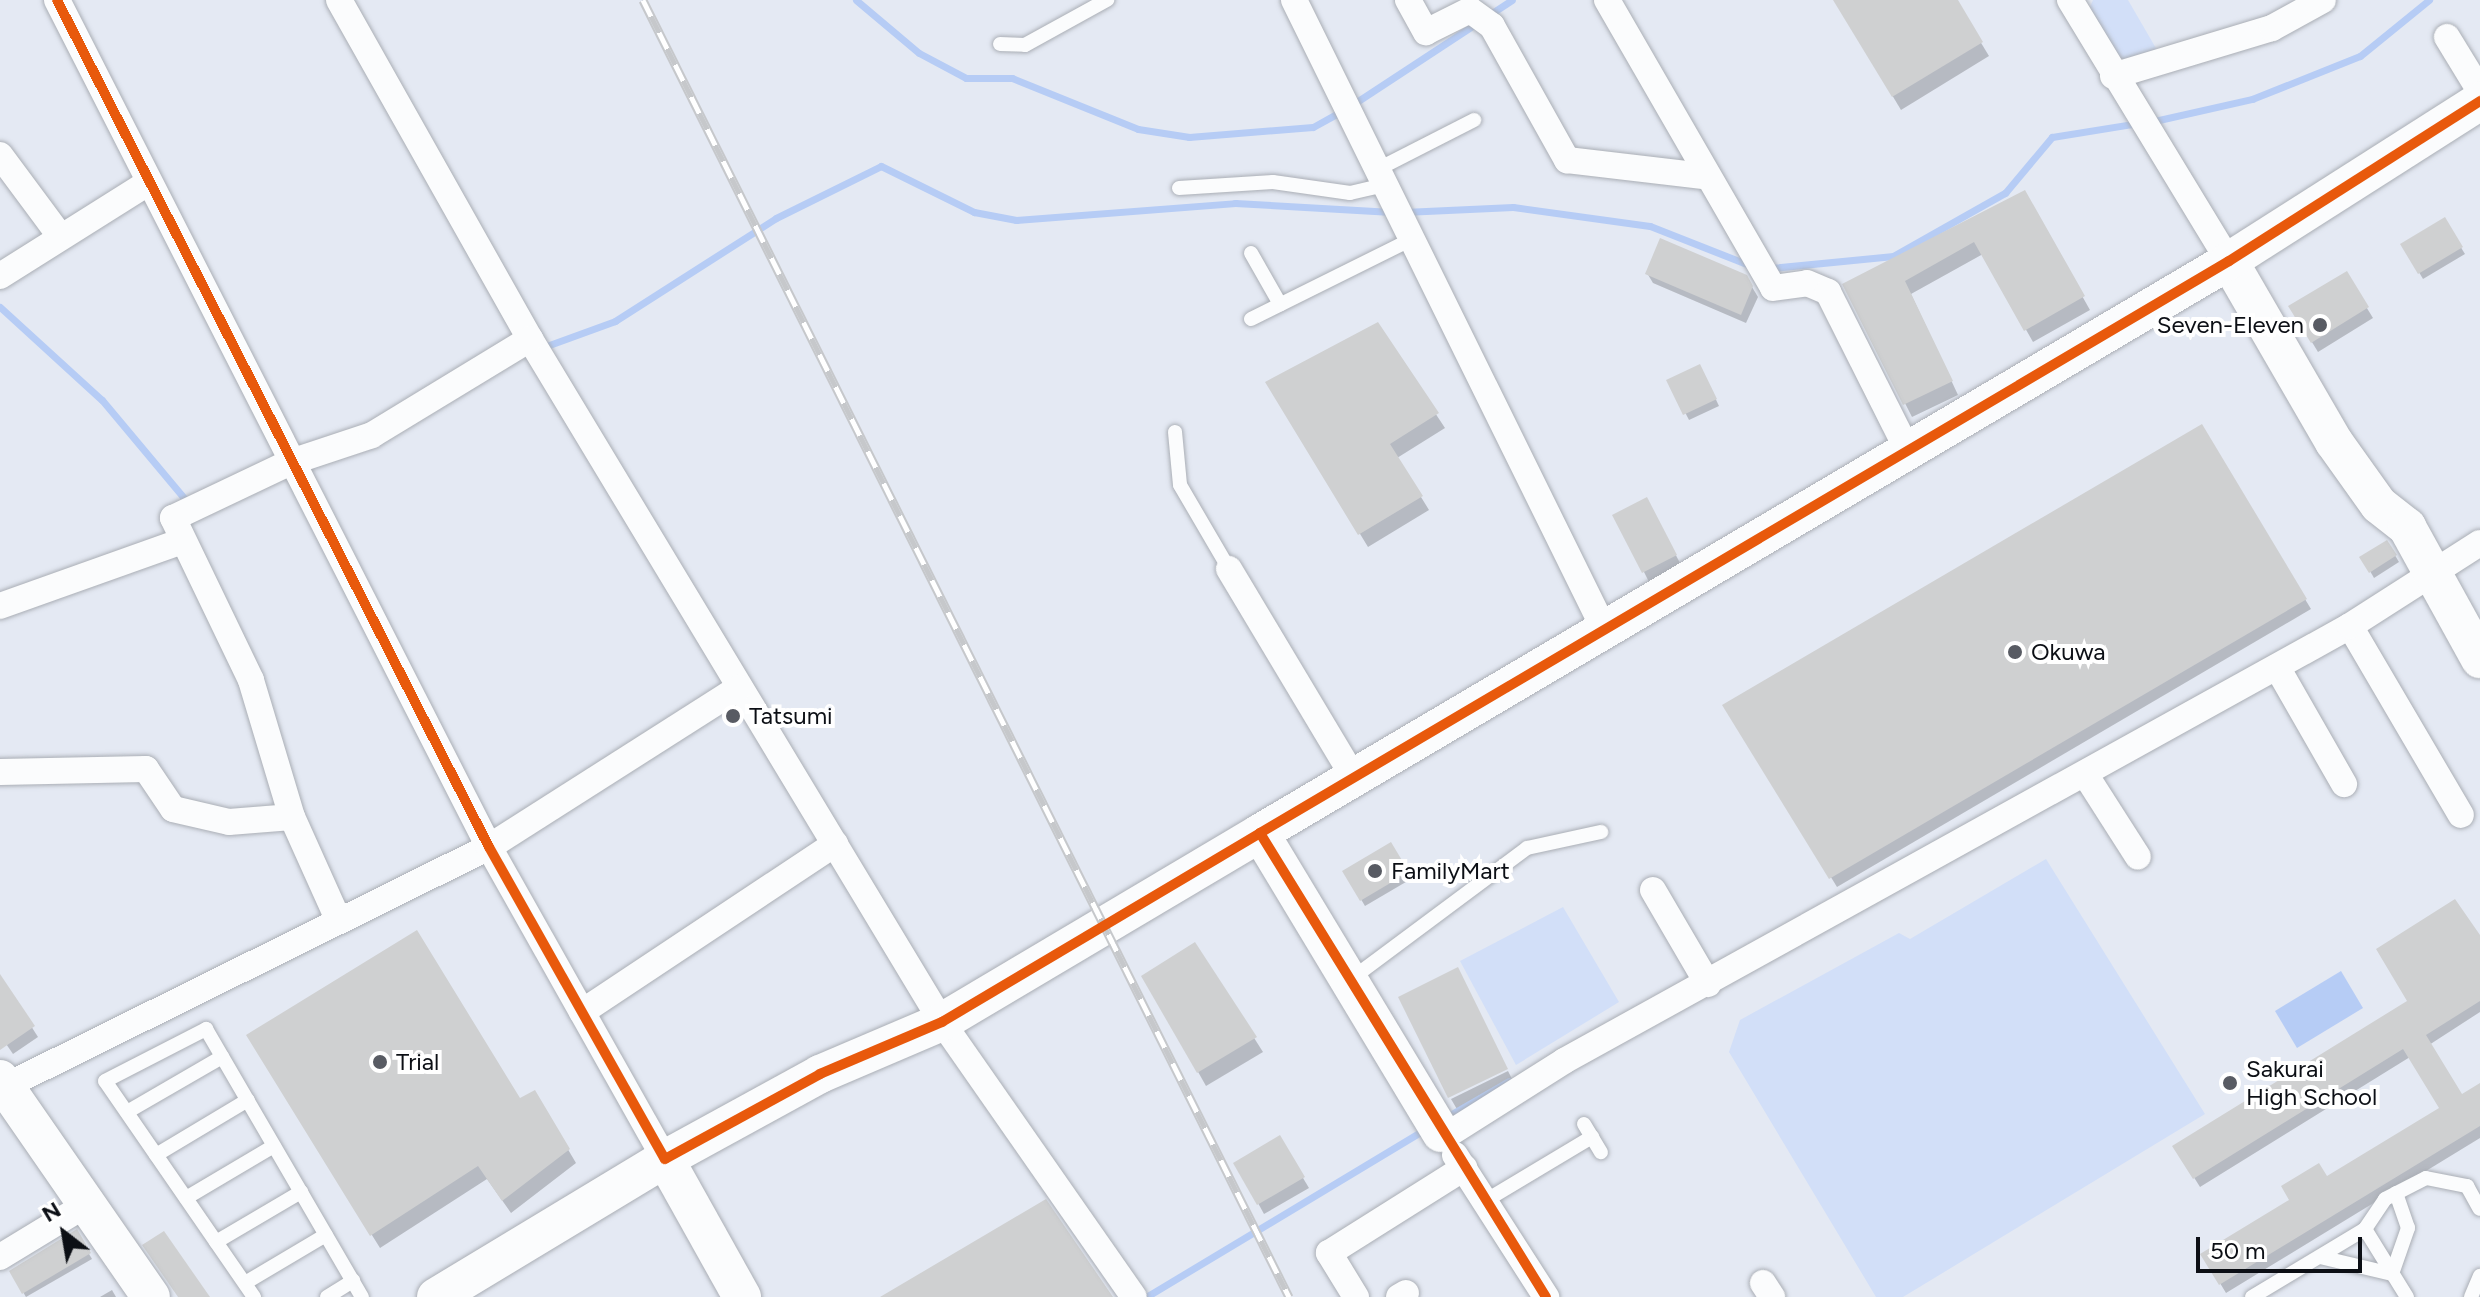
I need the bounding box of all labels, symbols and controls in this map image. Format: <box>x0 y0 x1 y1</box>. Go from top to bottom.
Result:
place label: Seven-Eleven <box>2157 311 2304 339</box>
marker: Seven-Eleven <box>2311 316 2329 334</box>
place label: Okuwa <box>2031 638 2105 666</box>
marker: Okuwa <box>2006 643 2024 661</box>
place label: Tatsumi <box>749 702 833 730</box>
marker: Tatsumi <box>724 707 742 725</box>
place label: FamilyMart <box>1391 857 1510 885</box>
marker: FamilyMart <box>1366 862 1384 880</box>
place label: Trial <box>396 1048 439 1076</box>
marker: Trial <box>371 1053 389 1071</box>
place label: Sakurai High School <box>2246 1055 2377 1111</box>
marker: Sakurai High School <box>2221 1074 2239 1092</box>
north arrow <box>24 1193 104 1273</box>
text: N <box>37 1196 66 1228</box>
scale bar <box>2200 1221 2366 1271</box>
text: 50 m <box>2210 1236 2266 1265</box>

